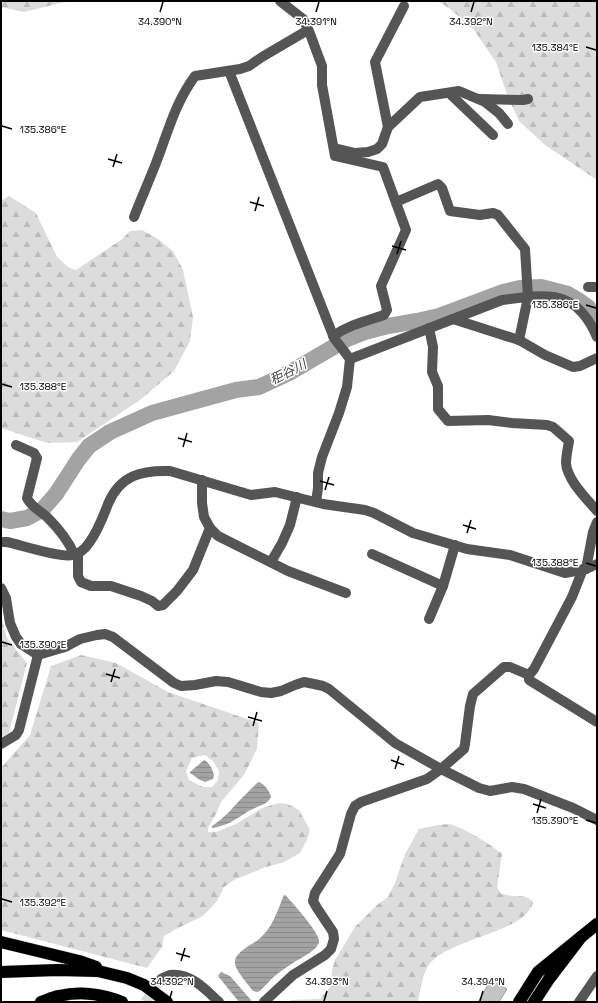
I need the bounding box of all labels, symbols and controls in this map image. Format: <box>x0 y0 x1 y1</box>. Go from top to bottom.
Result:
text: 34.390°N <box>138 15 182 28</box>
text: 34.391°N <box>295 15 337 28</box>
text: 34.392°N <box>449 15 493 28</box>
text: 135.384°E <box>532 41 579 54</box>
text: 135.386°E <box>20 123 67 136</box>
text: 135.386°E <box>532 298 579 311</box>
water label: 秬谷川 <box>267 355 311 388</box>
text: 135.388°E <box>20 380 67 393</box>
text: 135.388°E <box>532 556 579 569</box>
text: 135.390°E <box>20 638 67 651</box>
text: 135.390°E <box>532 814 579 827</box>
text: 135.392°E <box>20 896 67 909</box>
text: 34.392°N <box>150 975 194 988</box>
text: 34.393°N <box>305 975 349 988</box>
text: 34.394°N <box>461 975 505 988</box>

